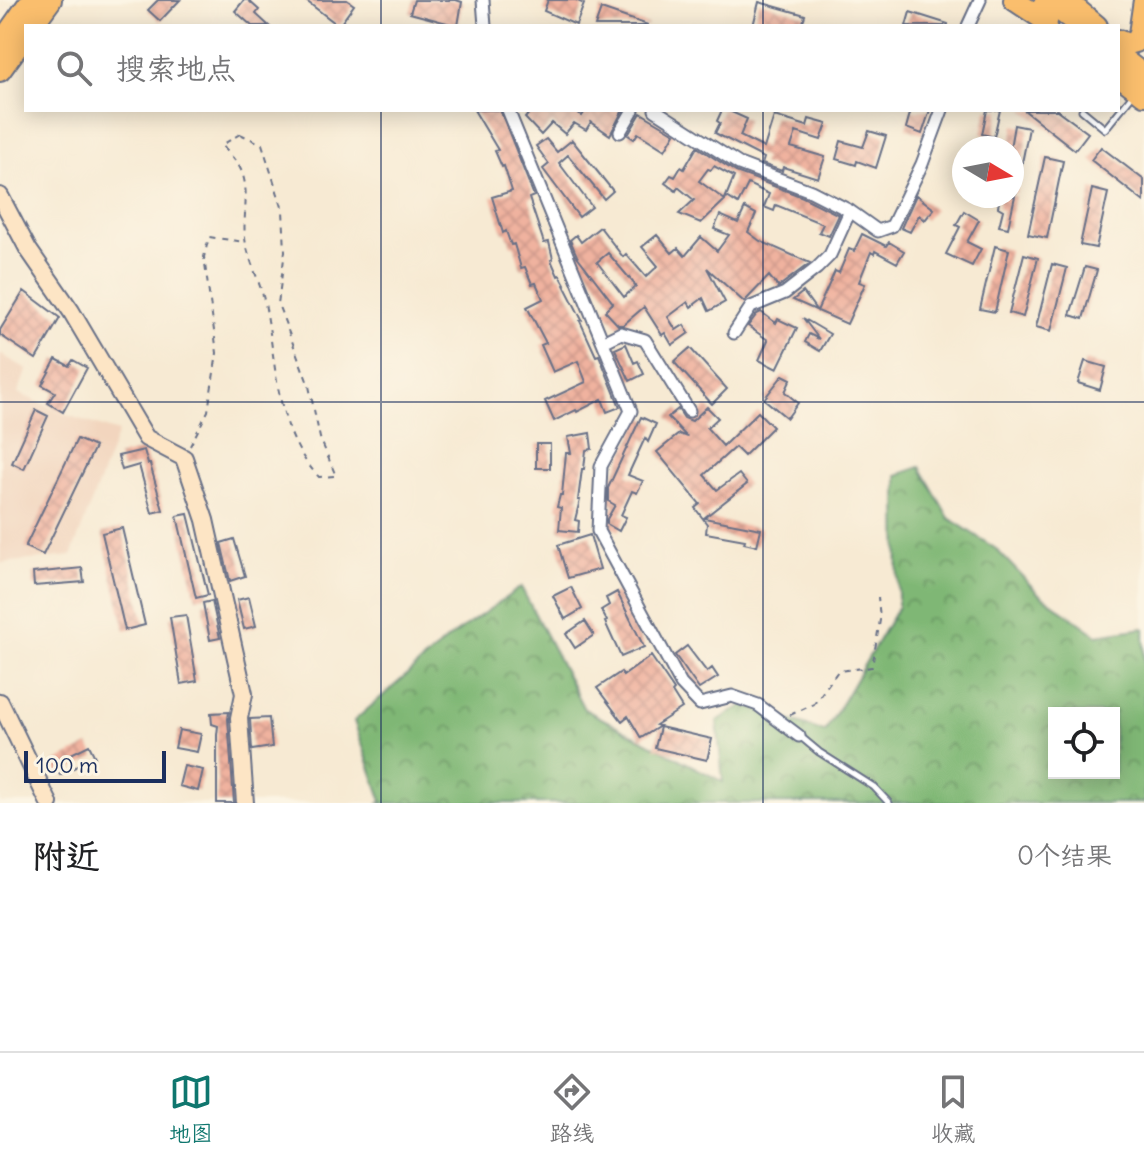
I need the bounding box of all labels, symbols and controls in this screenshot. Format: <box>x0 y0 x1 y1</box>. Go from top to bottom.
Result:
search box <box>24 24 1120 112</box>
icon: search <box>52 46 96 90</box>
text: 搜索地点 <box>116 49 236 87</box>
north arrow <box>952 136 1024 208</box>
map controls <box>1048 707 1120 779</box>
button: locate <box>1048 707 1120 779</box>
scale bar <box>24 747 166 783</box>
text: 100 m <box>36 751 98 779</box>
text: 附近 <box>32 834 100 877</box>
text: 0个结果 <box>1017 839 1112 872</box>
tab: 地图 <box>169 1070 213 1147</box>
tab: 路线 <box>550 1070 594 1147</box>
tab: 收藏 <box>931 1070 975 1147</box>

